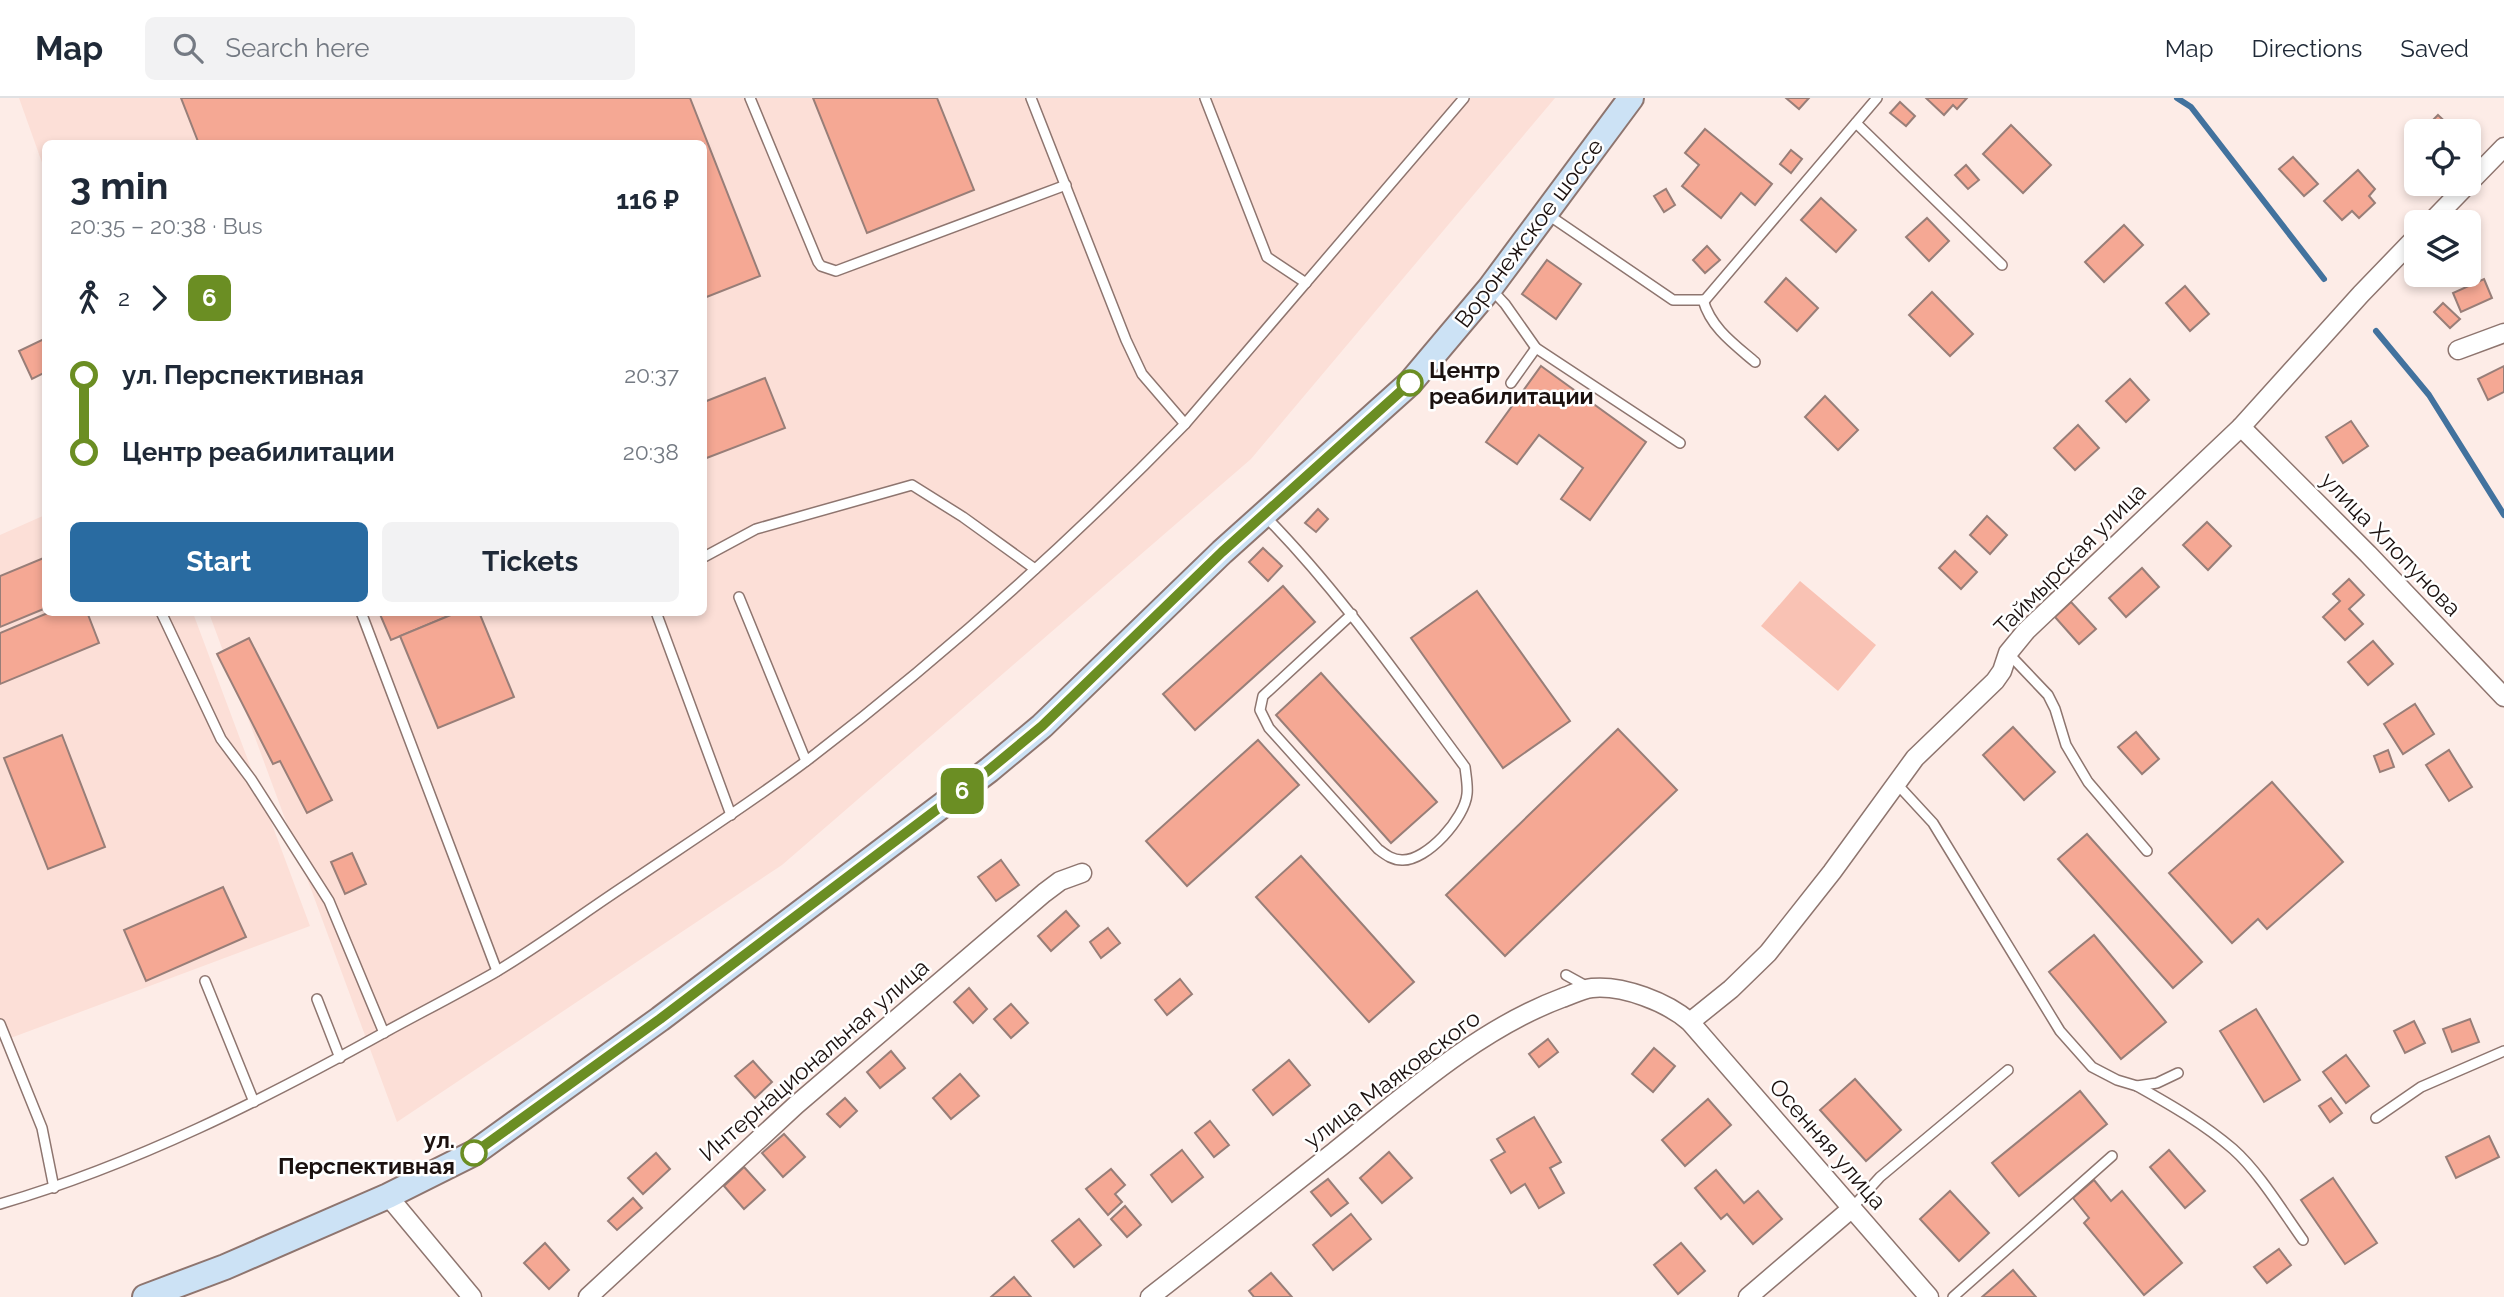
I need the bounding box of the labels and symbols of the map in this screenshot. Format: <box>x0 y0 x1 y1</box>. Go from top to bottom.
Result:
street label: Воронежское шоссе <box>1449 133 1608 332</box>
place label: Центр реабилитации <box>1429 356 1594 409</box>
marker: Центр реабилитации <box>1397 370 1423 396</box>
street label: улица Хлопунова <box>2316 466 2467 621</box>
street label: Таймырская улица <box>1988 477 2151 640</box>
line badge: 6 <box>939 768 985 814</box>
street label: Интернациональная улица <box>694 953 934 1166</box>
street label: улица Маяковского <box>1298 1004 1485 1154</box>
street label: Осенняя улица <box>1764 1073 1892 1215</box>
place label: ул. Перспективная <box>278 1126 455 1179</box>
marker: ул. Перспективная <box>461 1140 487 1166</box>

